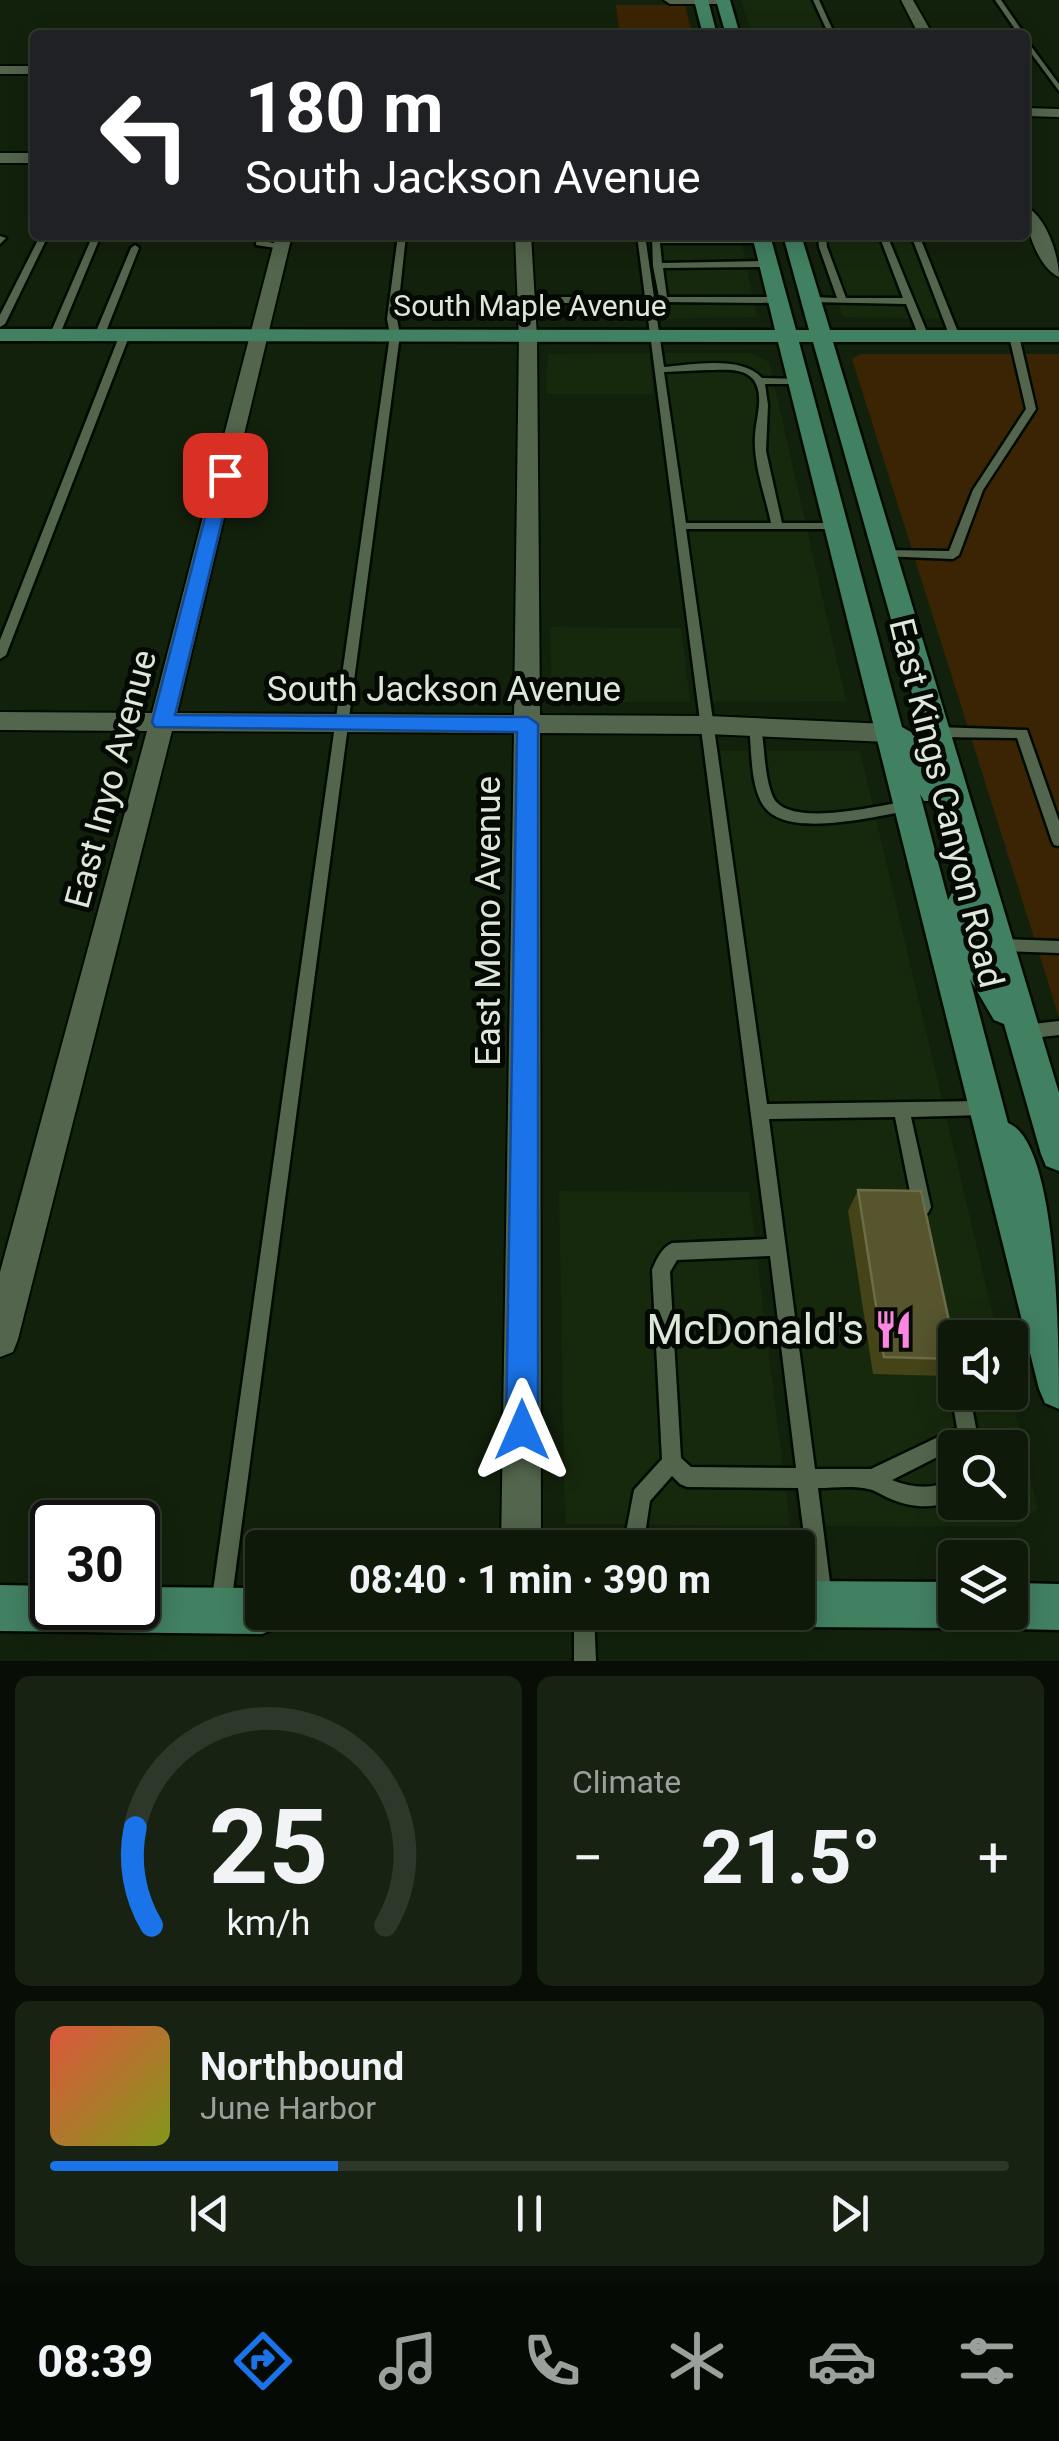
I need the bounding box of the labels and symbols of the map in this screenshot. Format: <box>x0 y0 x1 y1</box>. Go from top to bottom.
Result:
street label: South Maple Avenue <box>393 288 667 323</box>
pin <box>183 433 268 518</box>
street label: East Kings Canyon Road <box>880 614 1012 992</box>
street label: East Inyo Avenue <box>57 646 165 912</box>
street label: South Jackson Avenue <box>267 669 621 710</box>
street label: East Mono Avenue <box>468 776 509 1066</box>
place label: McDonald's <box>647 1305 864 1354</box>
restaurant icon: McDonald's <box>873 1308 915 1350</box>
position arrow <box>470 1378 574 1482</box>
speed limit sign: 30 <box>30 1500 160 1630</box>

